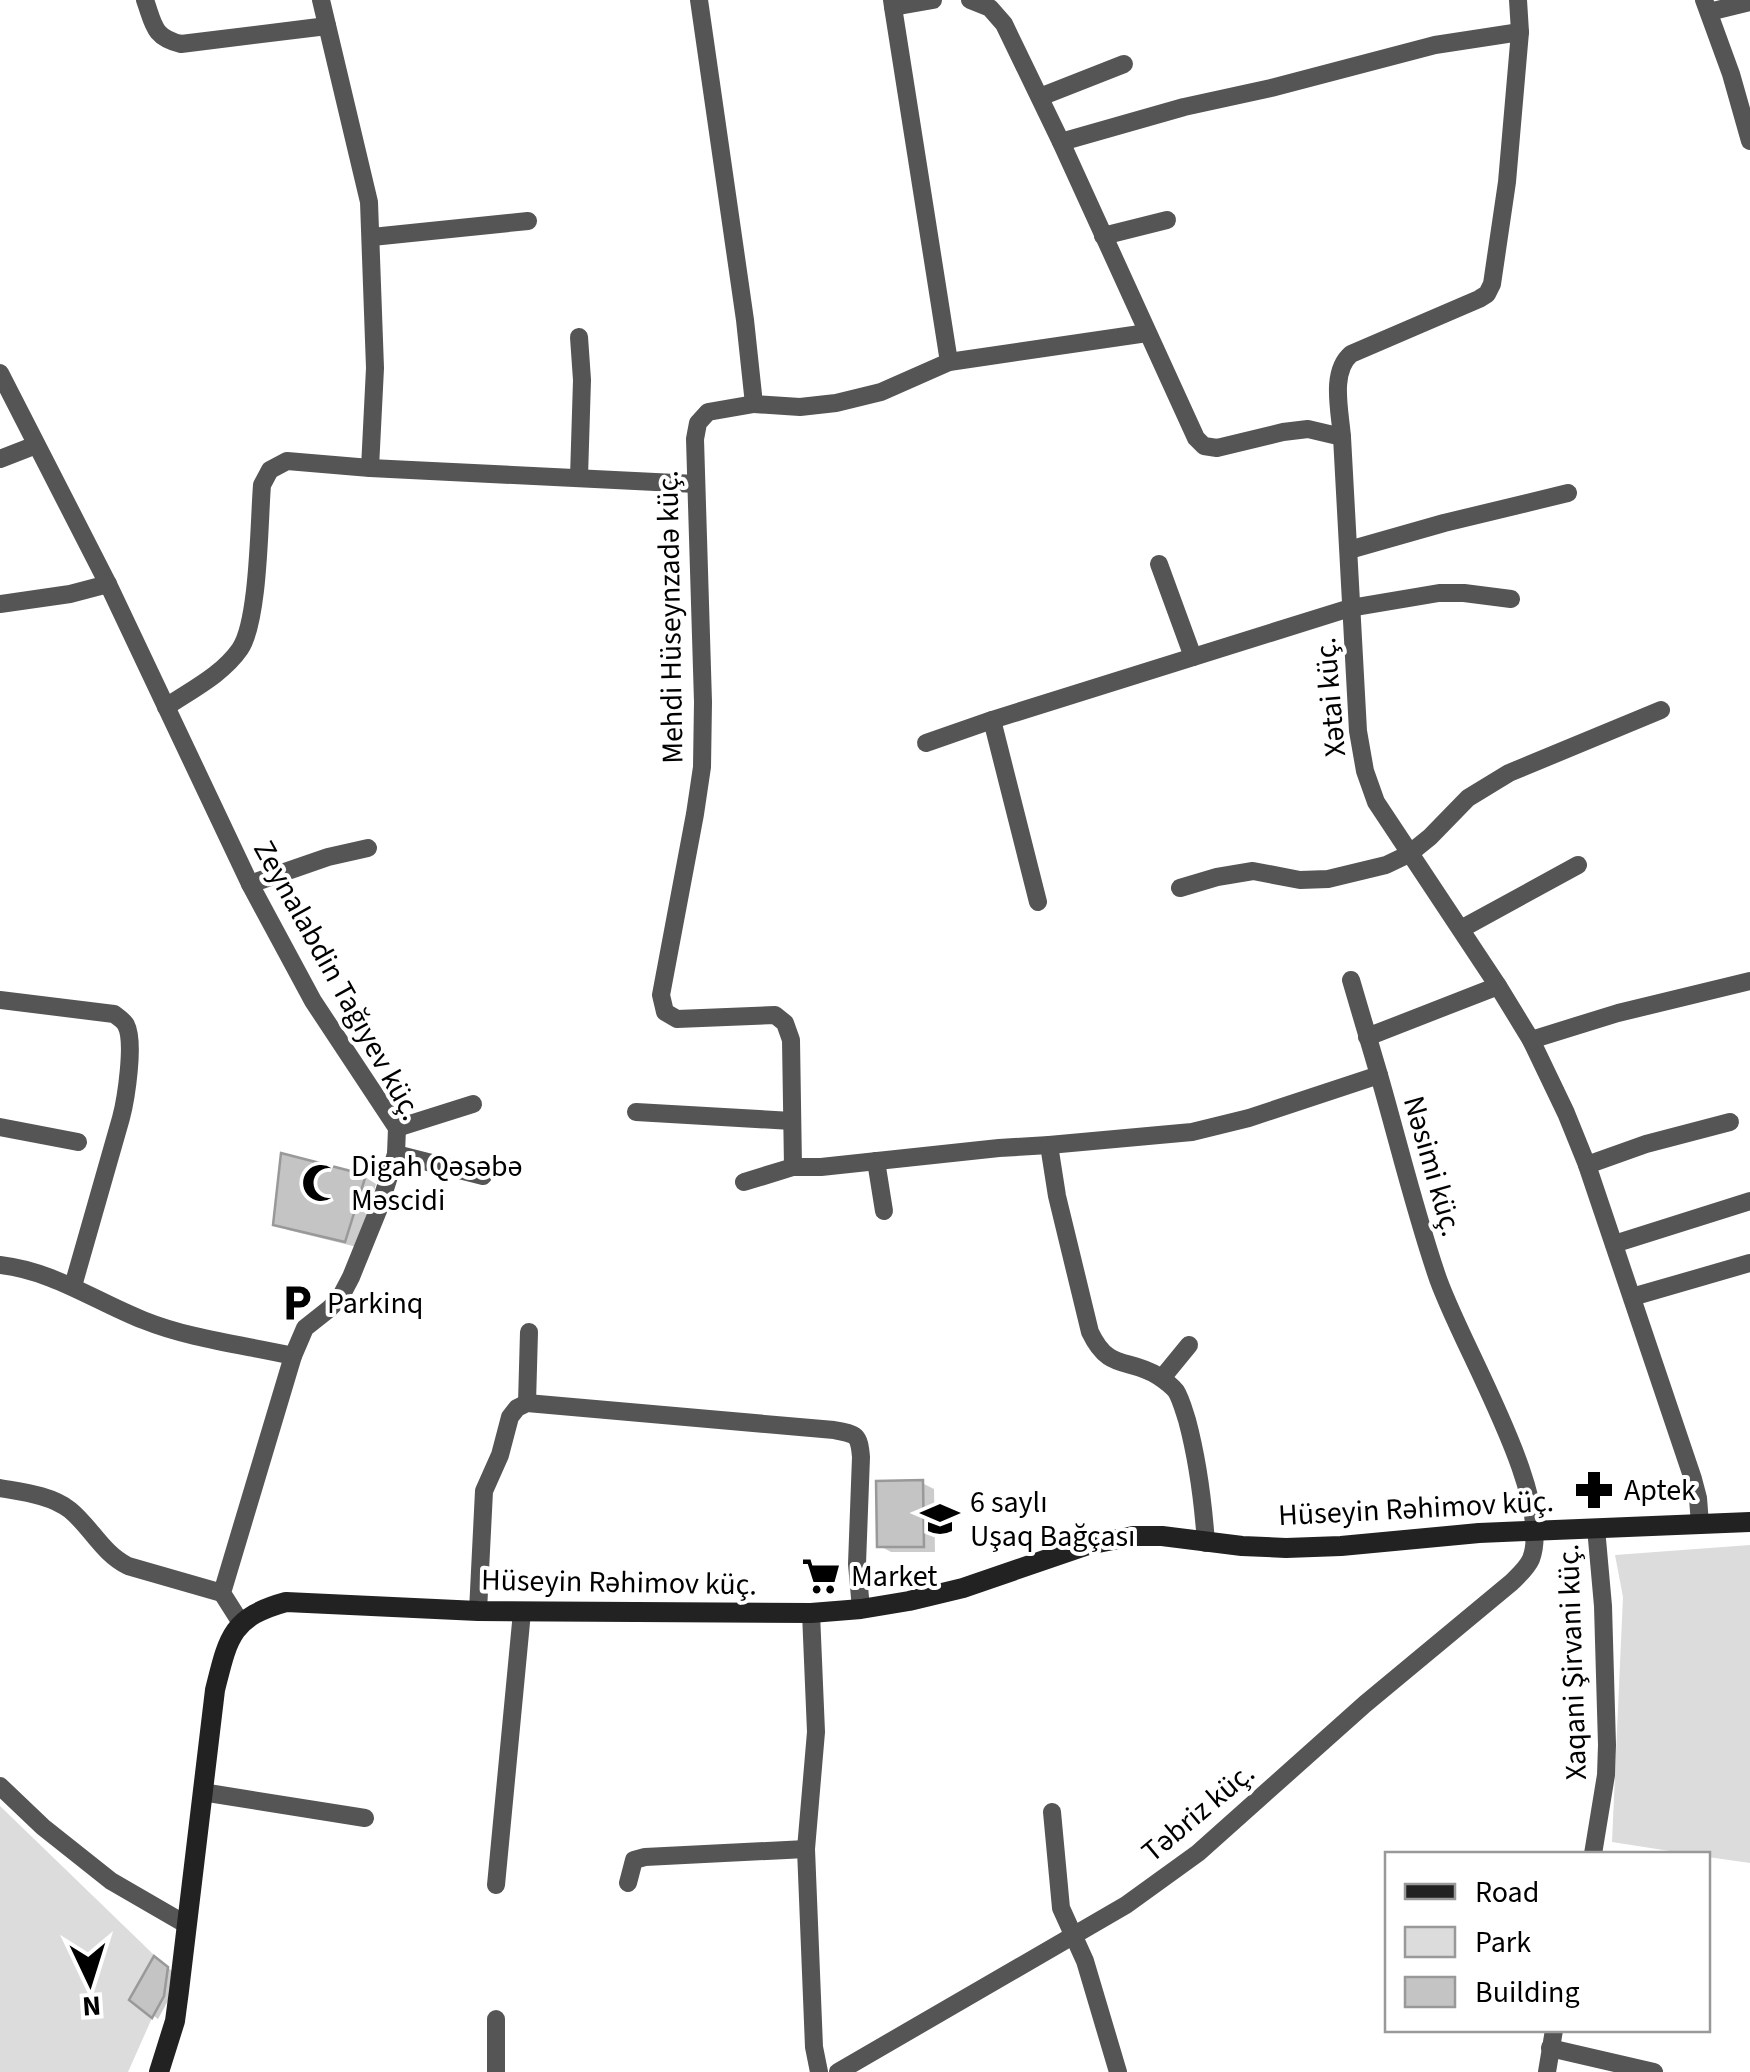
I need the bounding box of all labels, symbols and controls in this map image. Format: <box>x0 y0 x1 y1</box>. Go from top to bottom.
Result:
street label: Mehdi Hüseynzadə küç. <box>646 470 695 764</box>
street label: Xətai küç. <box>1304 635 1357 758</box>
street label: Zeynalabdin Tağıyev küç. <box>243 832 433 1128</box>
street label: Nəsimi küç. <box>1392 1091 1473 1241</box>
place label: Digah Qəsəbə Məscidi <box>351 1145 523 1222</box>
mosque icon: Digah Qəsəbə Məscidi <box>300 1162 342 1204</box>
parking icon: Parkinq <box>276 1282 318 1324</box>
place label: Parkinq <box>327 1282 424 1325</box>
pharmacy icon: Aptek <box>1573 1469 1615 1511</box>
place label: Aptek <box>1624 1469 1696 1512</box>
street label: Hüseyin Rəhimov küç. <box>1277 1480 1555 1537</box>
place label: 6 saylı Uşaq Bağçası <box>970 1481 1136 1558</box>
school or university icon: 6 saylı Uşaq Bağçası <box>919 1498 961 1540</box>
street label: Xaqani Şirvani küç. <box>1547 1543 1598 1781</box>
supermarket icon: Market <box>800 1555 842 1597</box>
place label: Market <box>851 1555 937 1598</box>
street label: Hüseyin Rəhimov küç. <box>481 1559 757 1606</box>
street label: Təbriz küç. <box>1132 1752 1264 1873</box>
legend <box>1385 1852 1710 2032</box>
text: Road <box>1475 1871 1539 1914</box>
text: Park <box>1475 1921 1531 1964</box>
north arrow <box>40 1932 140 2032</box>
text: Building <box>1475 1971 1580 2014</box>
text: N <box>81 1985 102 2027</box>

